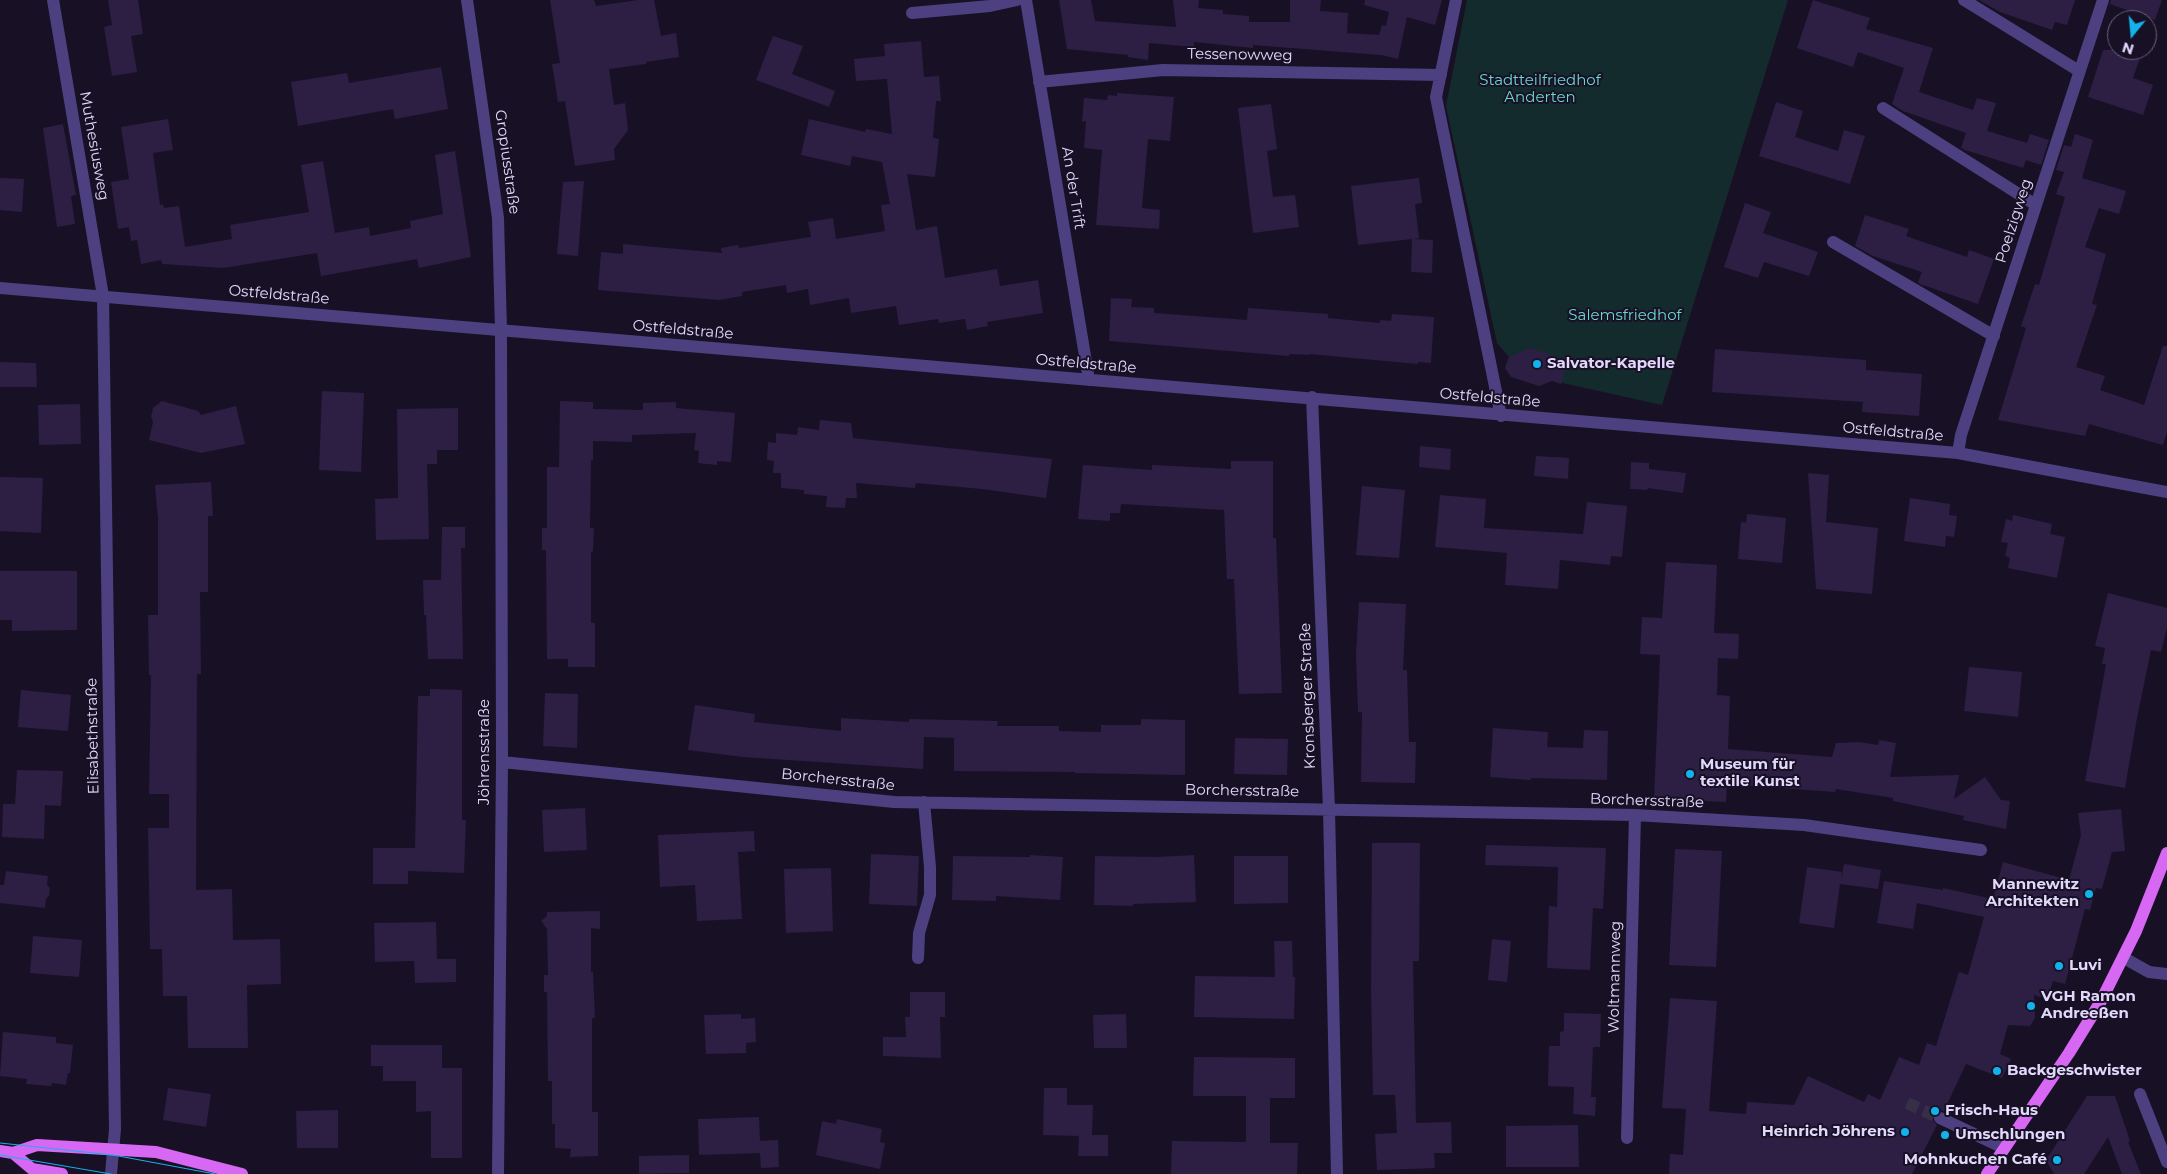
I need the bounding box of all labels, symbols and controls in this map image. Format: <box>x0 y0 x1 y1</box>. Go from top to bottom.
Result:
north arrow <box>2107 10 2157 60</box>
text: N <box>2120 38 2136 59</box>
street label: Tessenowweg <box>1187 45 1293 65</box>
park label: Stadtteilfriedhof Anderten <box>1479 72 1601 107</box>
street label: Muthesiusweg <box>76 90 112 202</box>
street label: Gropiusstraße <box>491 109 523 215</box>
street label: An der Trift <box>1058 145 1088 231</box>
street label: Poelzigweg <box>1992 177 2036 265</box>
street label: Ostfeldstraße <box>228 282 330 308</box>
park label: Salemsfriedhof <box>1568 307 1682 325</box>
street label: Ostfeldstraße <box>632 317 734 343</box>
street label: Ostfeldstraße <box>1035 351 1137 377</box>
place label: Salvator-Kapelle <box>1547 355 1675 373</box>
marker: Salvator-Kapelle <box>1531 358 1543 370</box>
street label: Ostfeldstraße <box>1439 385 1541 411</box>
street label: Ostfeldstraße <box>1842 419 1944 445</box>
street label: Kronsberger Straße <box>1296 623 1320 769</box>
street label: Elisabethstraße <box>83 678 103 794</box>
street label: Jöhrensstraße <box>476 699 494 805</box>
place label: Museum für textile Kunst <box>1700 756 1800 791</box>
street label: Borchersstraße <box>780 765 896 795</box>
marker: Museum für textile Kunst <box>1684 768 1696 780</box>
street label: Borchersstraße <box>1185 781 1299 801</box>
street label: Borchersstraße <box>1590 790 1704 812</box>
place label: Mannewitz Architekten <box>1986 876 2079 911</box>
marker: Mannewitz Architekten <box>2083 888 2095 900</box>
street label: Woltmannweg <box>1605 921 1625 1033</box>
place label: Luvi <box>2069 957 2102 975</box>
marker: Luvi <box>2053 960 2065 972</box>
place label: VGH Ramon Andreeßen <box>2041 988 2136 1023</box>
marker: VGH Ramon Andreeßen <box>2025 1000 2037 1012</box>
place label: Backgeschwister <box>2007 1062 2142 1080</box>
marker: Backgeschwister <box>1991 1065 2003 1077</box>
place label: Frisch-Haus <box>1945 1102 2038 1120</box>
marker: Frisch-Haus <box>1929 1105 1941 1117</box>
place label: Heinrich Jöhrens <box>1762 1123 1895 1141</box>
marker: Heinrich Jöhrens <box>1899 1126 1911 1138</box>
place label: Umschlungen <box>1955 1126 2065 1144</box>
marker: Umschlungen <box>1939 1129 1951 1141</box>
place label: Mohnkuchen Café <box>1904 1151 2047 1169</box>
marker: Mohnkuchen Café <box>2051 1154 2063 1166</box>

